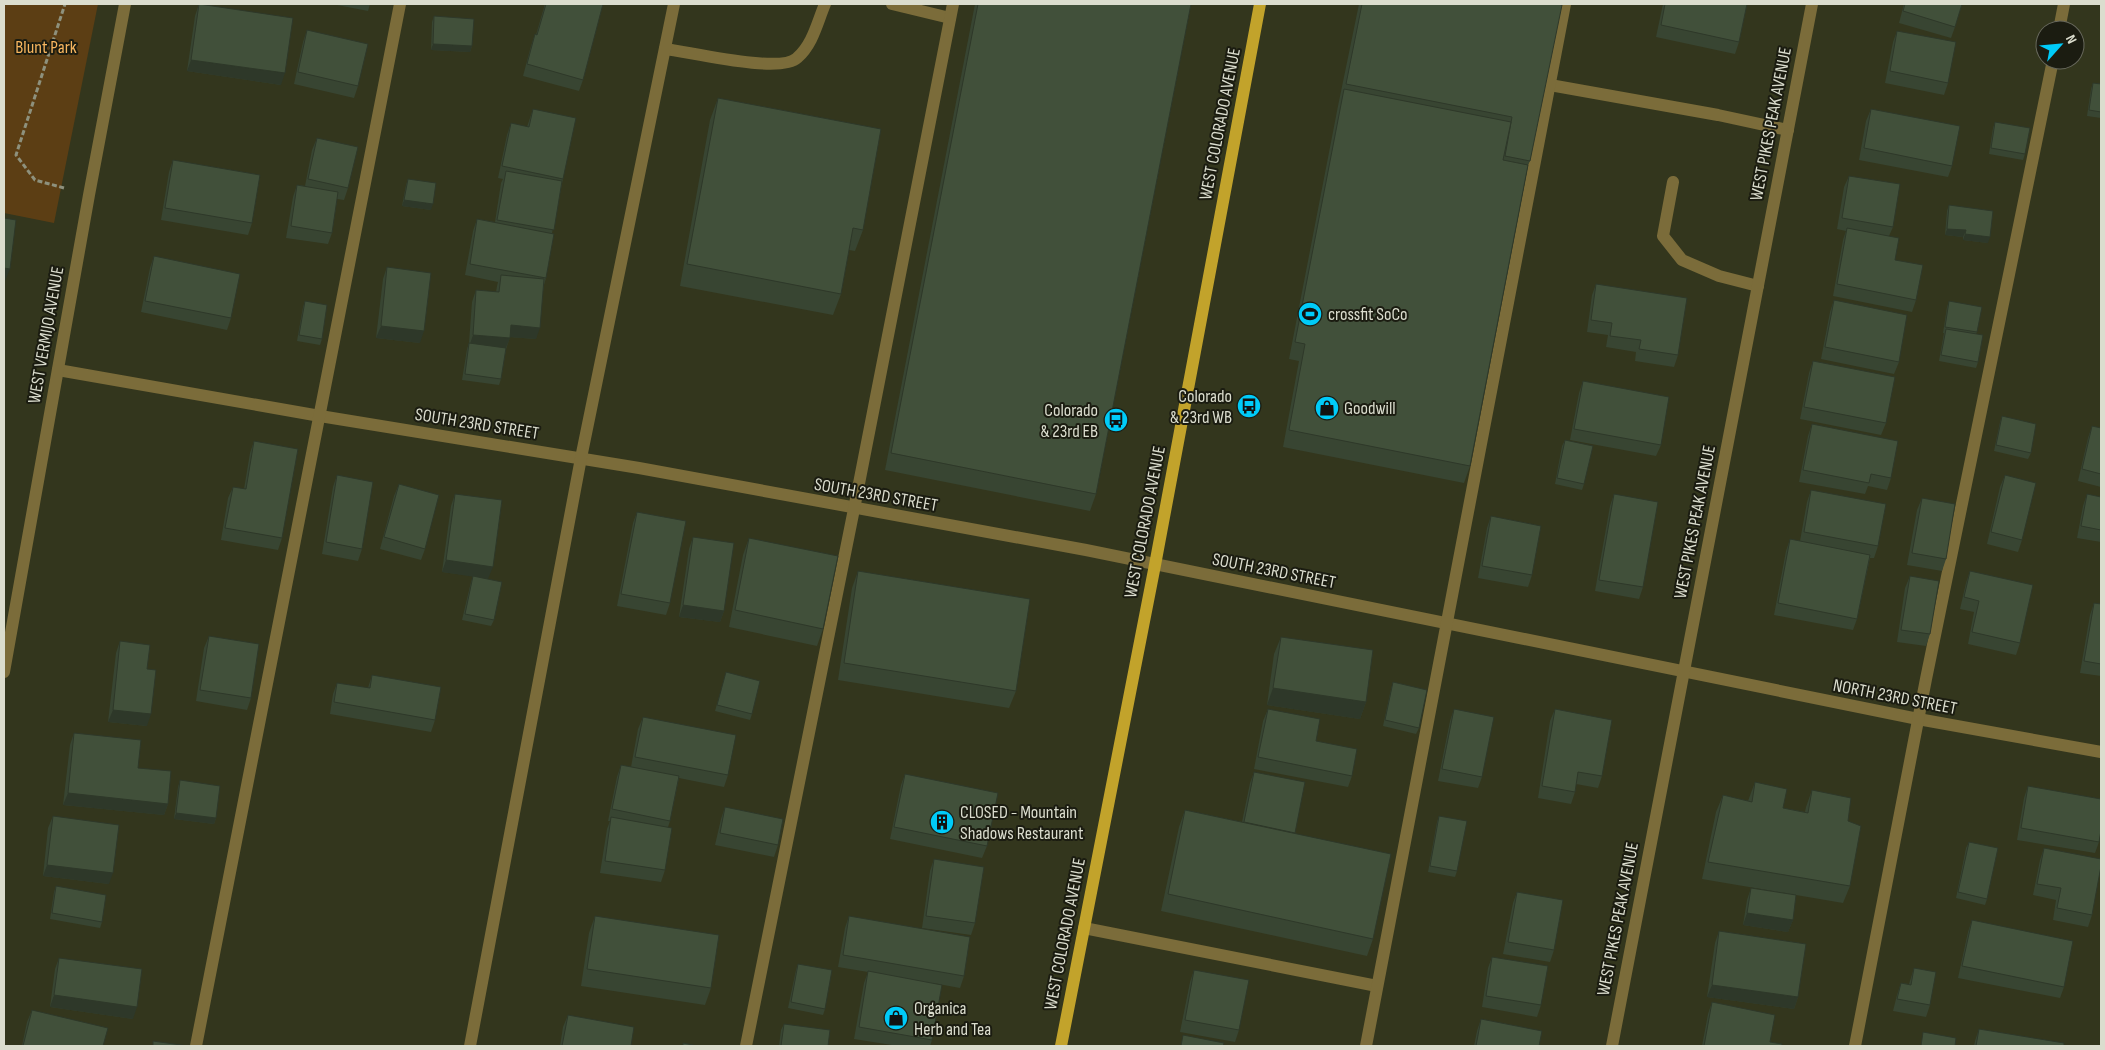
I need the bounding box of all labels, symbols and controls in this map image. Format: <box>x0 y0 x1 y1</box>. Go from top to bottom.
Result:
north arrow <box>2035 20 2085 70</box>
text: N <box>2062 32 2080 47</box>
park label: Blunt Park <box>15 37 77 58</box>
street label: WEST PIKES PEAK AVENUE <box>1746 45 1796 203</box>
street label: WEST COLORADO AVENUE <box>1195 46 1245 202</box>
street label: WEST VERMIJO AVENUE <box>24 265 68 405</box>
sports icon: crossfit SoCo <box>1297 301 1323 327</box>
place label: crossfit SoCo <box>1328 304 1408 325</box>
place label: Colorado & 23rd WB <box>1170 386 1232 428</box>
bus stop icon: Colorado & 23rd WB <box>1236 393 1262 419</box>
shop icon: Goodwill <box>1314 395 1340 421</box>
place label: Goodwill <box>1344 398 1396 419</box>
place label: Colorado & 23rd EB <box>1040 400 1098 442</box>
street label: SOUTH 23RD STREET <box>414 404 540 444</box>
bus stop icon: Colorado & 23rd EB <box>1103 407 1129 433</box>
street label: WEST PIKES PEAK AVENUE <box>1670 443 1720 601</box>
street label: WEST COLORADO AVENUE <box>1120 444 1170 600</box>
street label: SOUTH 23RD STREET <box>813 474 939 516</box>
street label: SOUTH 23RD STREET <box>1211 549 1337 593</box>
street label: NORTH 23RD STREET <box>1831 675 1959 719</box>
place label: CLOSED - Mountain Shadows Restaurant <box>960 802 1084 844</box>
building icon: CLOSED - Mountain Shadows Restaurant <box>929 809 955 835</box>
street label: WEST PIKES PEAK AVENUE <box>1593 840 1643 998</box>
street label: WEST COLORADO AVENUE <box>1040 856 1090 1012</box>
place label: Organica Herb and Tea <box>914 998 991 1040</box>
shop icon: Organica Herb and Tea <box>883 1005 909 1031</box>

